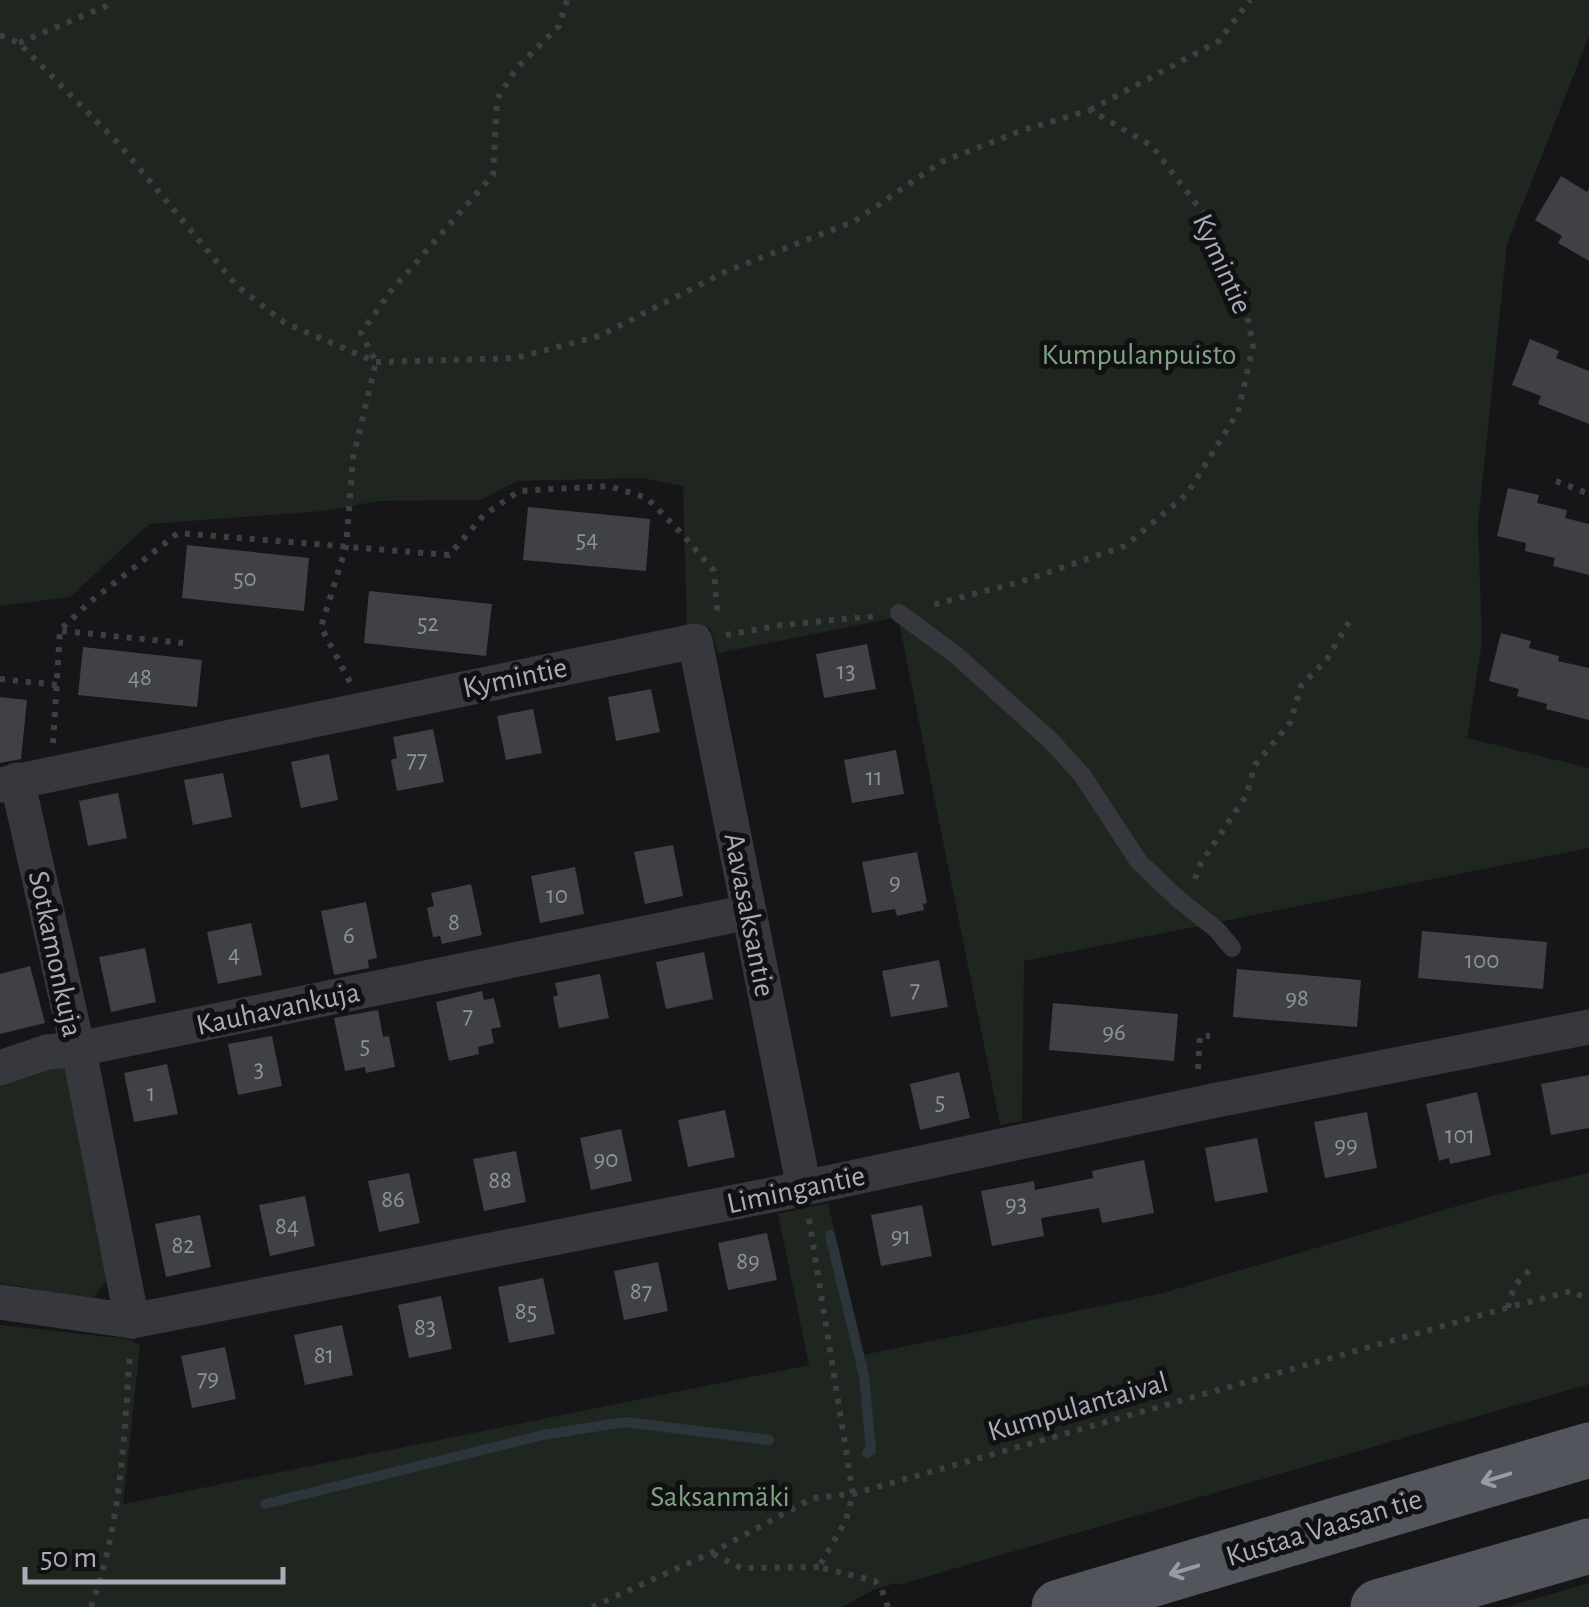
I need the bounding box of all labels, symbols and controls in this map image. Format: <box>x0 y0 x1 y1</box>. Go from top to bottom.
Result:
street label: Kymintie <box>1187 210 1257 318</box>
park label: Kumpulanpuisto <box>1042 340 1236 370</box>
house number: 54 <box>576 527 598 552</box>
house number: 50 <box>233 566 257 591</box>
house number: 52 <box>417 611 439 636</box>
street label: Kymintie <box>460 652 570 704</box>
house number: 13 <box>837 659 855 684</box>
house number: 48 <box>128 665 152 690</box>
house number: 77 <box>407 747 427 772</box>
house number: 11 <box>865 765 883 790</box>
street label: Aavasaksantie <box>718 831 780 999</box>
street label: Sotkamonkuja <box>23 868 87 1040</box>
house number: 9 <box>889 870 901 895</box>
house number: 10 <box>546 883 568 908</box>
house number: 8 <box>448 910 460 935</box>
house number: 6 <box>343 923 355 948</box>
house number: 4 <box>228 942 240 967</box>
house number: 100 <box>1464 948 1500 973</box>
street label: Kauhavankuja <box>194 977 362 1041</box>
house number: 7 <box>910 977 920 1002</box>
house number: 98 <box>1285 986 1309 1011</box>
house number: 7 <box>463 1003 473 1028</box>
house number: 96 <box>1102 1020 1126 1045</box>
house number: 5 <box>360 1033 370 1058</box>
house number: 3 <box>254 1057 264 1082</box>
house number: 1 <box>147 1081 155 1106</box>
house number: 5 <box>935 1089 945 1114</box>
house number: 101 <box>1445 1123 1475 1148</box>
house number: 99 <box>1334 1133 1358 1158</box>
house number: 90 <box>594 1147 618 1172</box>
street label: Limingantie <box>724 1161 868 1219</box>
house number: 88 <box>488 1168 512 1193</box>
house number: 86 <box>381 1187 405 1212</box>
house number: 93 <box>1005 1192 1027 1217</box>
house number: 84 <box>275 1214 299 1239</box>
house number: 91 <box>891 1224 911 1249</box>
house number: 82 <box>171 1233 195 1258</box>
house number: 89 <box>736 1249 760 1274</box>
house number: 87 <box>630 1279 652 1304</box>
house number: 85 <box>515 1299 537 1324</box>
house number: 83 <box>414 1315 436 1340</box>
house number: 81 <box>314 1343 334 1368</box>
house number: 79 <box>197 1366 219 1391</box>
street label: Kumpulantaival <box>984 1367 1172 1447</box>
one-way arrow <box>1480 1470 1512 1488</box>
park label: Saksanmäki <box>650 1482 790 1512</box>
street label: Kustaa Vaasan tie <box>1222 1484 1426 1572</box>
scale bar <box>25 1522 282 1584</box>
text: 50 m <box>40 1543 97 1573</box>
one-way arrow <box>1169 1562 1200 1580</box>

